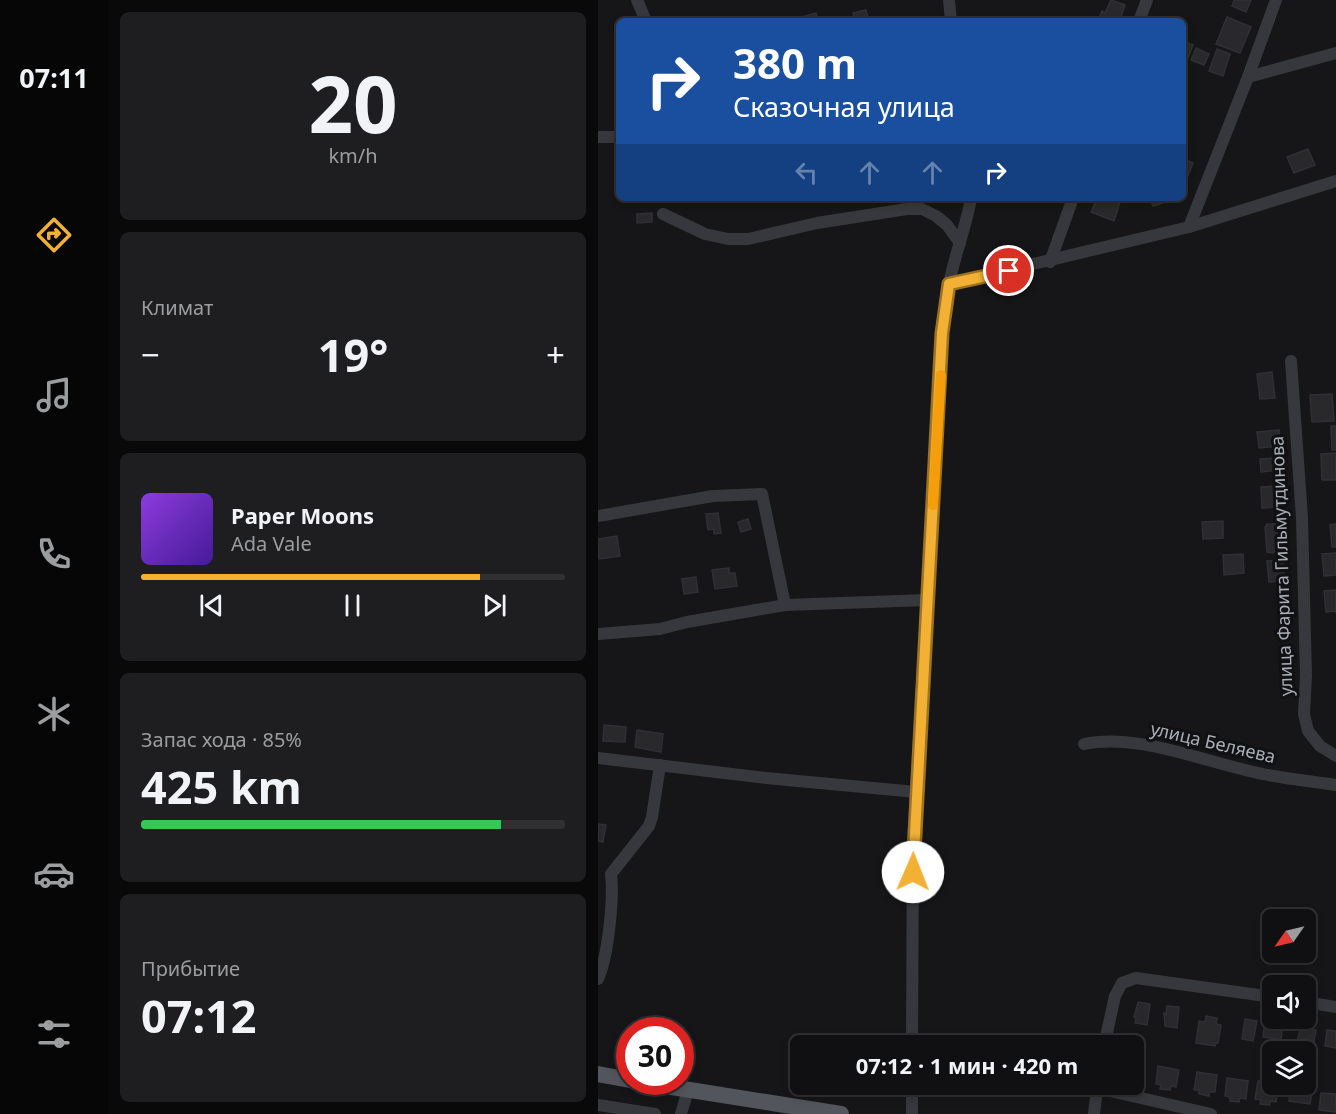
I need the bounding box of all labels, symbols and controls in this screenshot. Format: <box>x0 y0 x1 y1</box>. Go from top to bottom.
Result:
text: 380 m <box>733 34 857 91</box>
icon: right <box>634 42 712 120</box>
text: 20 <box>308 50 398 156</box>
text: 07:11 <box>19 59 89 96</box>
text: Сказочная улица <box>733 88 955 125</box>
text: km/h <box>328 142 378 169</box>
icon: left <box>790 156 823 189</box>
icon: ahead <box>853 156 886 189</box>
icon: ahead <box>916 156 949 189</box>
icon: right <box>979 156 1012 189</box>
icon: directions <box>33 214 75 256</box>
pin <box>983 245 1034 296</box>
icon: arrive <box>992 254 1025 287</box>
text: Климат <box>141 294 213 321</box>
text: 19° <box>318 324 388 385</box>
text: − <box>141 332 160 377</box>
text: + <box>546 332 565 377</box>
icon: music <box>33 374 75 416</box>
street label: улица Фарита Гильмутдинова <box>1264 435 1298 697</box>
text: Paper Moons <box>231 500 374 530</box>
text: Ada Vale <box>231 530 312 557</box>
icon: phone <box>33 533 75 575</box>
icon: previous <box>195 589 228 622</box>
icon: pause <box>336 589 369 622</box>
icon: next <box>478 589 511 622</box>
icon: climate <box>33 693 75 735</box>
street label: улица Беляева <box>1148 716 1278 768</box>
text: Запас хода · 85% <box>141 726 302 753</box>
text: 425 km <box>141 756 302 817</box>
position arrow <box>881 840 945 904</box>
icon: car <box>33 853 75 895</box>
north arrow <box>1262 909 1316 963</box>
map controls <box>1262 909 1316 1095</box>
text: Прибытие <box>141 955 240 982</box>
button: sound <box>1262 975 1316 1029</box>
text: 07:12 <box>141 985 257 1046</box>
icon: filters <box>33 1013 75 1055</box>
speed limit sign: 30 <box>616 1017 694 1095</box>
button: layers <box>1262 1041 1316 1095</box>
text: 07:12 · 1 мин · 420 m <box>856 1050 1078 1080</box>

